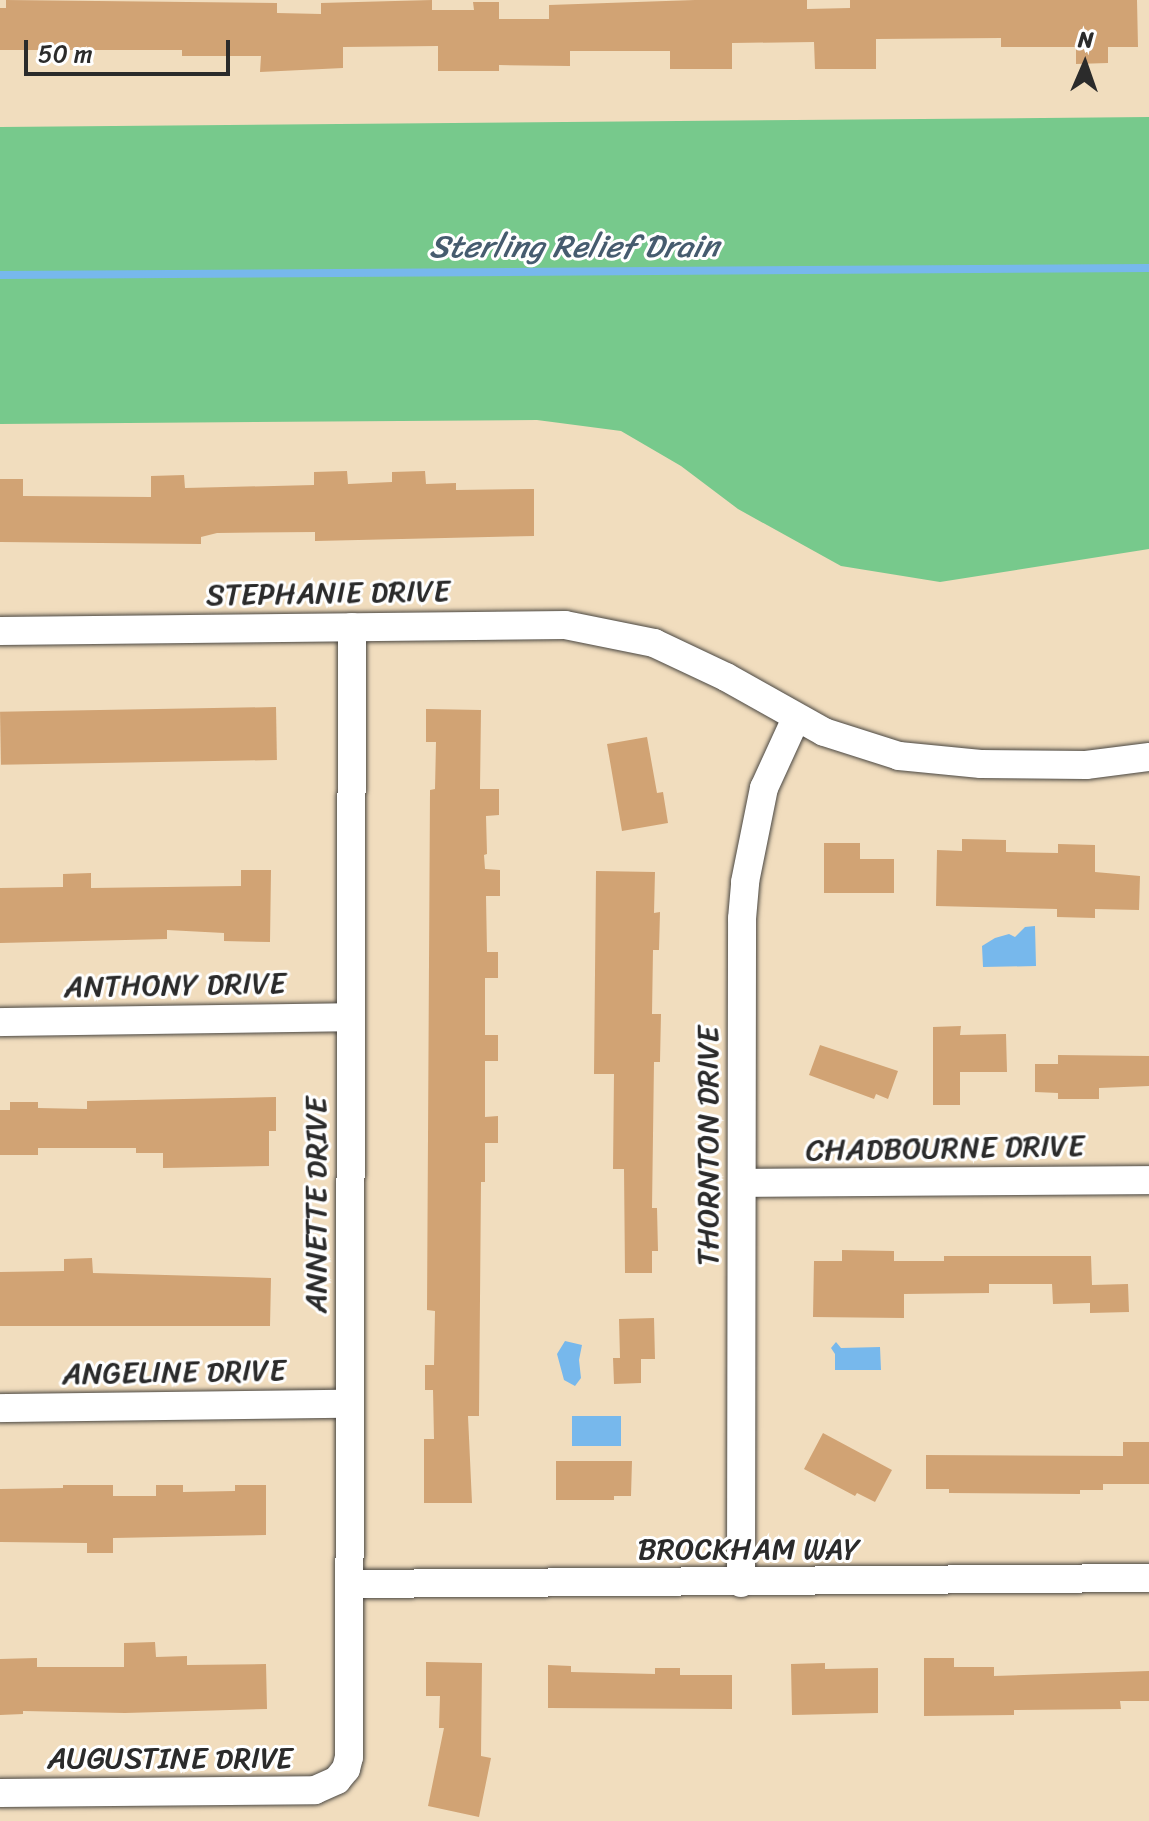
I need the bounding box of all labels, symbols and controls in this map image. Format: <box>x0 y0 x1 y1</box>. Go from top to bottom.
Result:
text: N <box>1078 20 1094 59</box>
scale bar <box>28 24 234 74</box>
north arrow <box>1045 24 1125 104</box>
text: 50 m <box>38 33 93 75</box>
water label: Sterling Relief Drain <box>429 228 719 266</box>
street label: STEPHANIE DRIVE <box>204 573 452 613</box>
street label: ANTHONY DRIVE <box>62 965 288 1005</box>
street label: THORNTON DRIVE <box>690 1025 726 1267</box>
street label: ANNETTE DRIVE <box>298 1097 334 1313</box>
street label: CHADBOURNE DRIVE <box>804 1128 1086 1168</box>
street label: ANGELINE DRIVE <box>60 1352 288 1392</box>
street label: BROCKHAM WAY <box>638 1531 860 1567</box>
street label: AUGUSTINE DRIVE <box>45 1740 295 1776</box>

